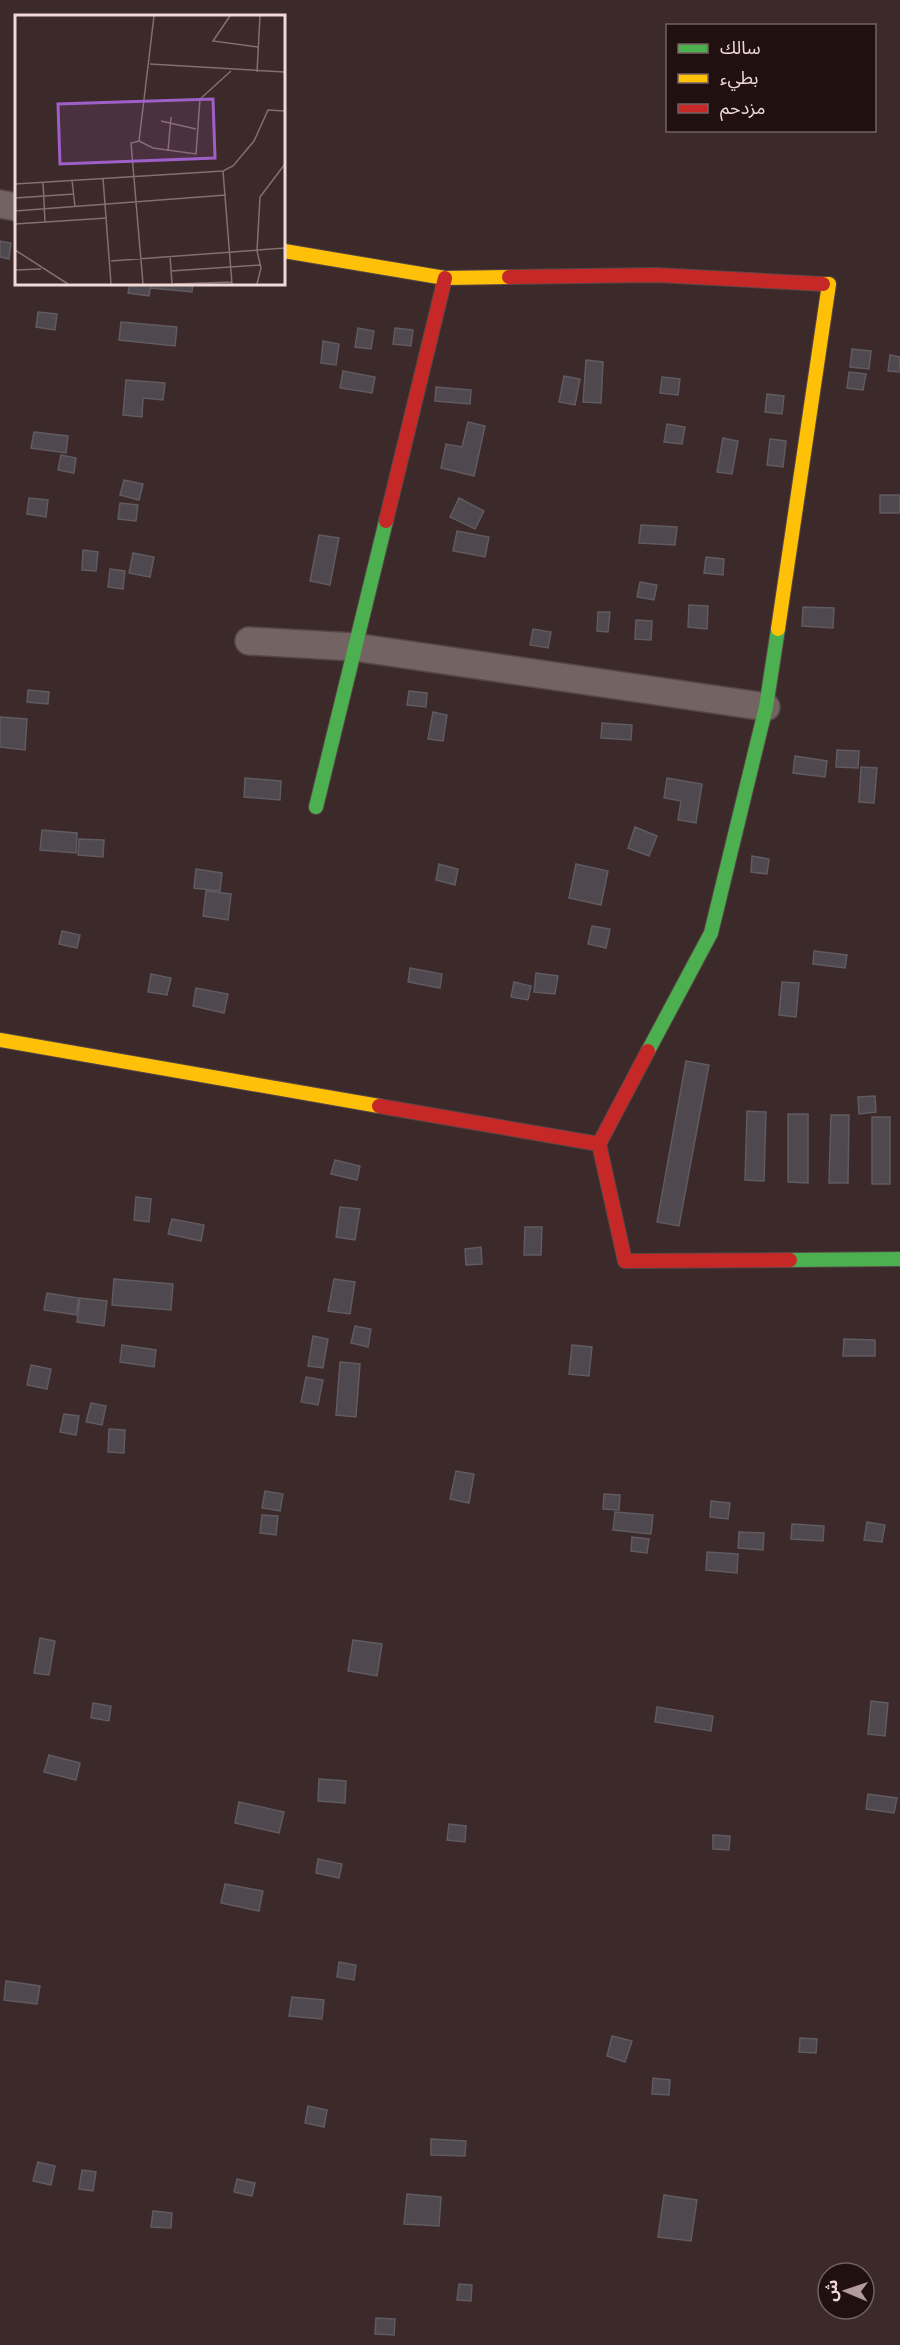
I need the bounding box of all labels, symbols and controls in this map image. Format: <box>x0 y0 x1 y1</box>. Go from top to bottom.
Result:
inset map <box>15 15 285 285</box>
legend <box>666 24 876 132</box>
text: سالك <box>720 35 761 60</box>
text: بطيء <box>720 65 758 91</box>
text: مزدحم <box>720 95 765 121</box>
north arrow <box>816 2261 876 2321</box>
text: ش <box>820 2279 843 2302</box>

